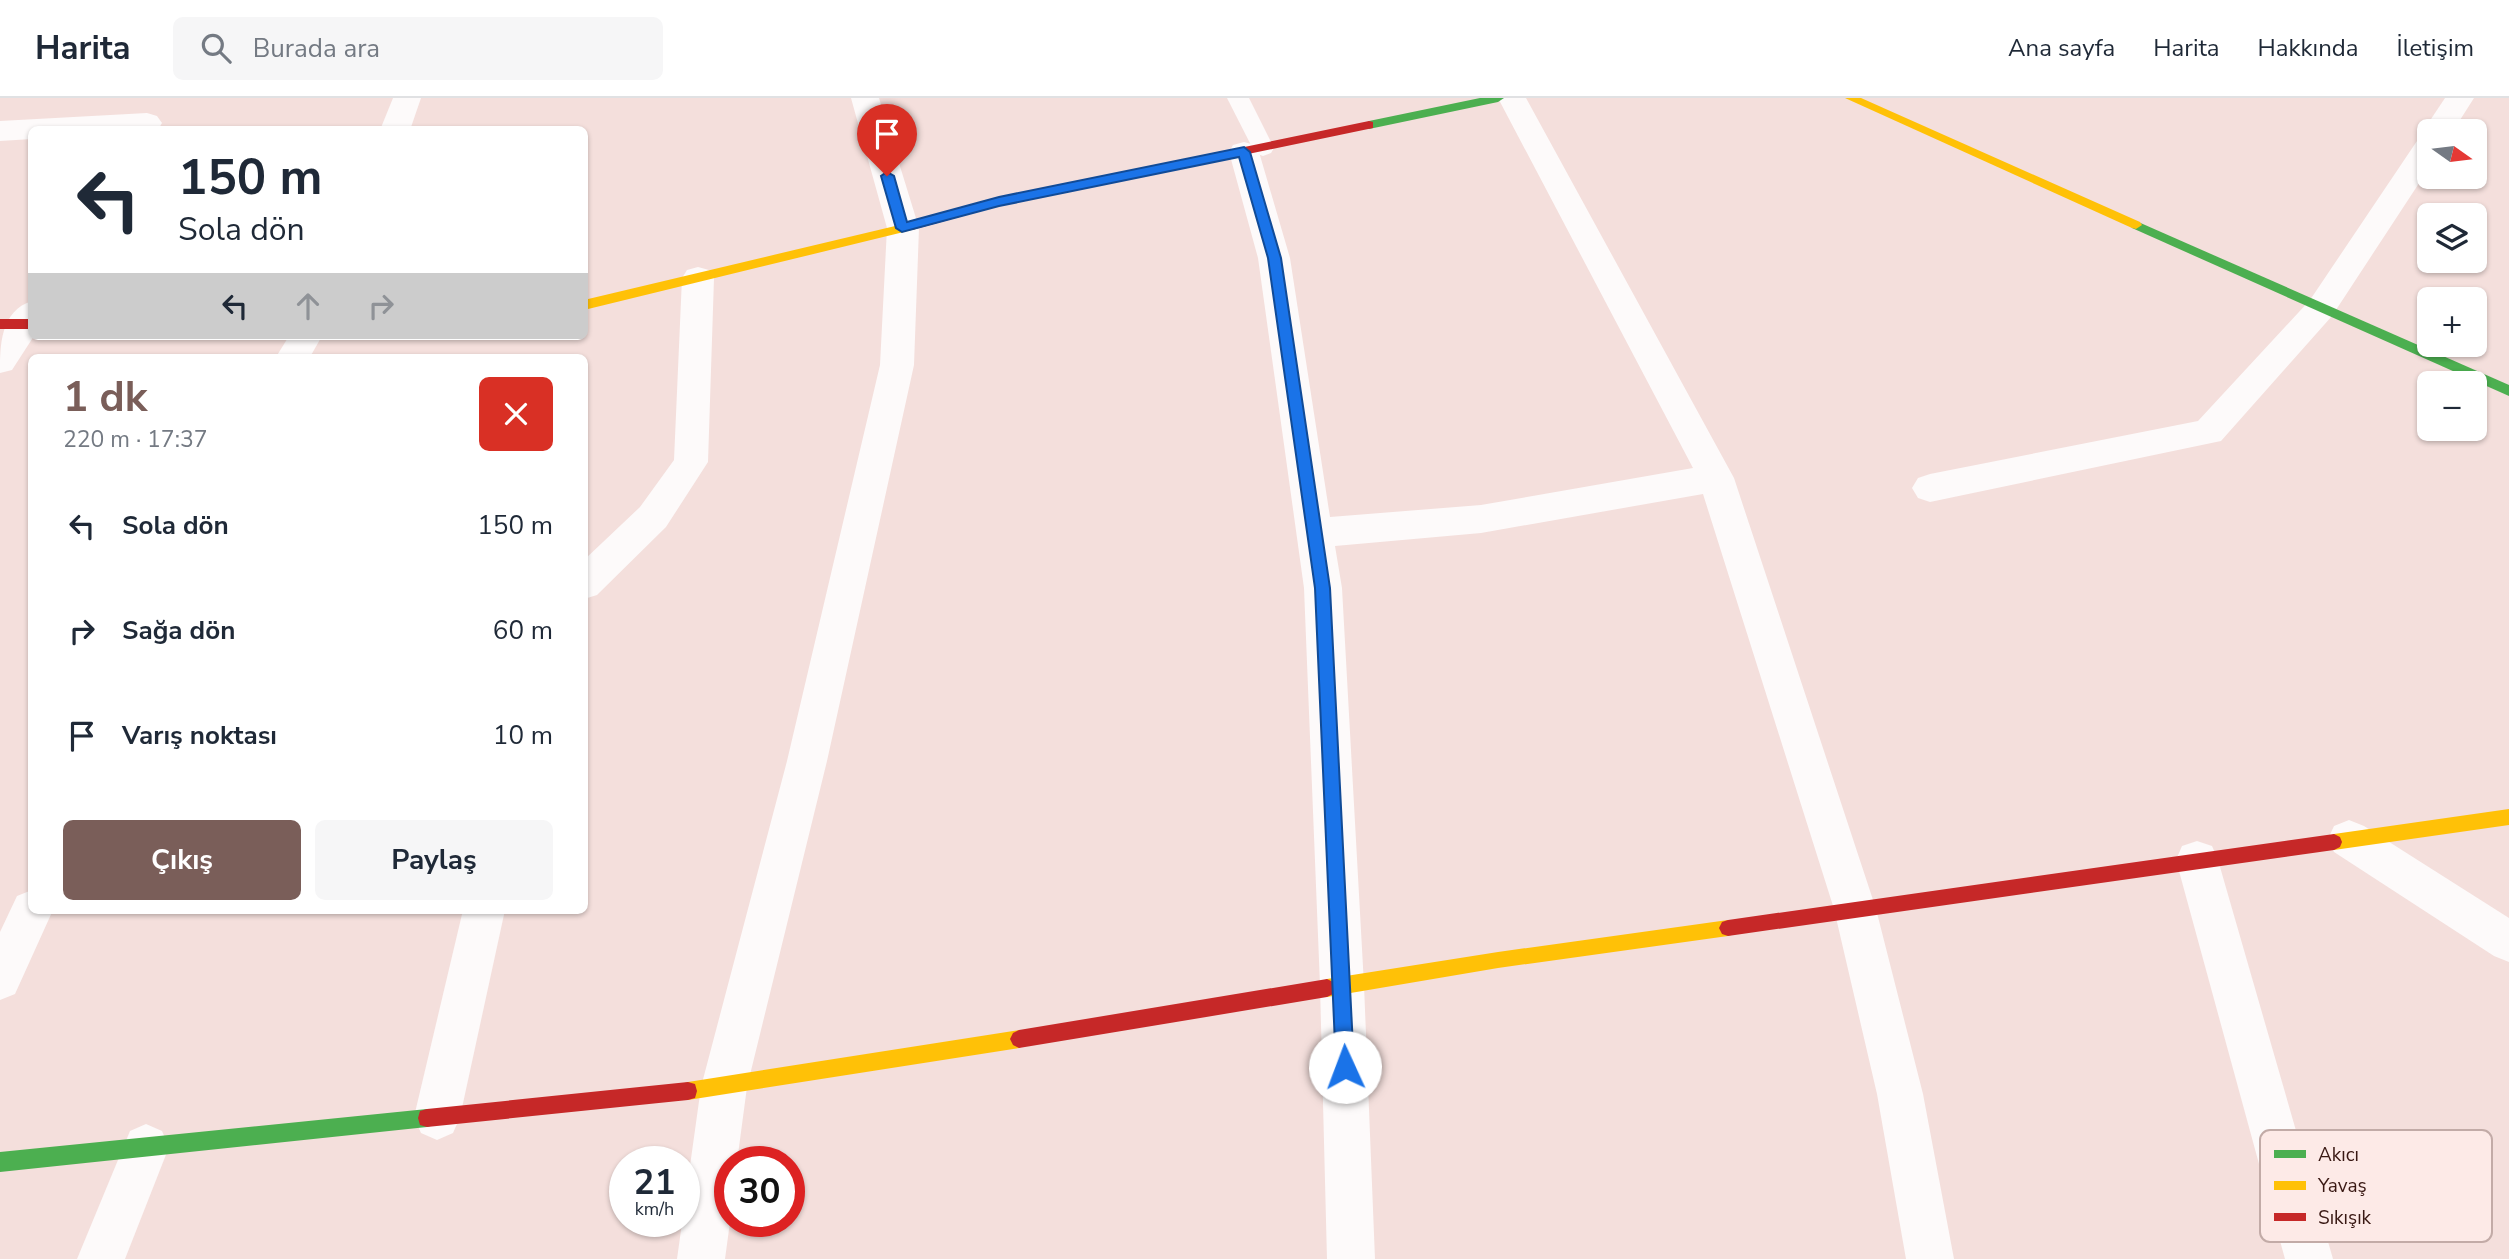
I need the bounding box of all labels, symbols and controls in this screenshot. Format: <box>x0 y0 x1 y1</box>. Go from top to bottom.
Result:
search box <box>173 17 663 80</box>
text: Harita <box>35 26 131 71</box>
icon: search <box>197 29 235 67</box>
text: Burada ara <box>253 31 380 66</box>
text: Ana sayfa <box>2008 32 2115 64</box>
text: Harita <box>2153 32 2220 64</box>
text: Hakkında <box>2258 32 2358 64</box>
text: İletişim <box>2396 32 2474 64</box>
pin <box>857 104 917 176</box>
icon: arrive <box>868 115 906 153</box>
north arrow <box>2417 119 2487 189</box>
map controls <box>2417 119 2487 441</box>
text: 150 m <box>178 144 322 211</box>
icon: left <box>63 154 154 245</box>
button: layers <box>2417 203 2487 273</box>
text: Sola dön <box>178 208 305 251</box>
icon: left <box>216 287 254 325</box>
icon: ahead <box>289 287 327 325</box>
icon: right <box>362 287 400 325</box>
button: + <box>2417 287 2487 357</box>
text: 1 dk <box>63 369 147 426</box>
button: − <box>2417 371 2487 441</box>
button: close <box>479 377 553 451</box>
text: 220 m · 17:37 <box>63 424 208 455</box>
icon: left <box>63 507 101 545</box>
text: Sola dön <box>122 508 229 543</box>
text: 150 m <box>477 508 553 543</box>
icon: right <box>63 612 101 650</box>
text: Sağa dön <box>122 613 235 648</box>
text: 60 m <box>493 613 553 648</box>
icon: arrive <box>63 717 101 755</box>
text: Varış noktası <box>122 718 277 753</box>
text: 10 m <box>493 718 553 753</box>
button: Çıkış <box>63 820 301 900</box>
button: Paylaş <box>315 820 553 900</box>
position arrow <box>1308 1030 1382 1104</box>
legend <box>2260 1130 2492 1242</box>
text: Akıcı <box>2318 1142 2359 1168</box>
speed limit sign: 30 <box>714 1146 805 1237</box>
text: 21 <box>633 1159 676 1206</box>
text: Yavaş <box>2317 1173 2367 1199</box>
text: km/h <box>635 1197 674 1221</box>
text: Sıkışık <box>2318 1205 2372 1231</box>

